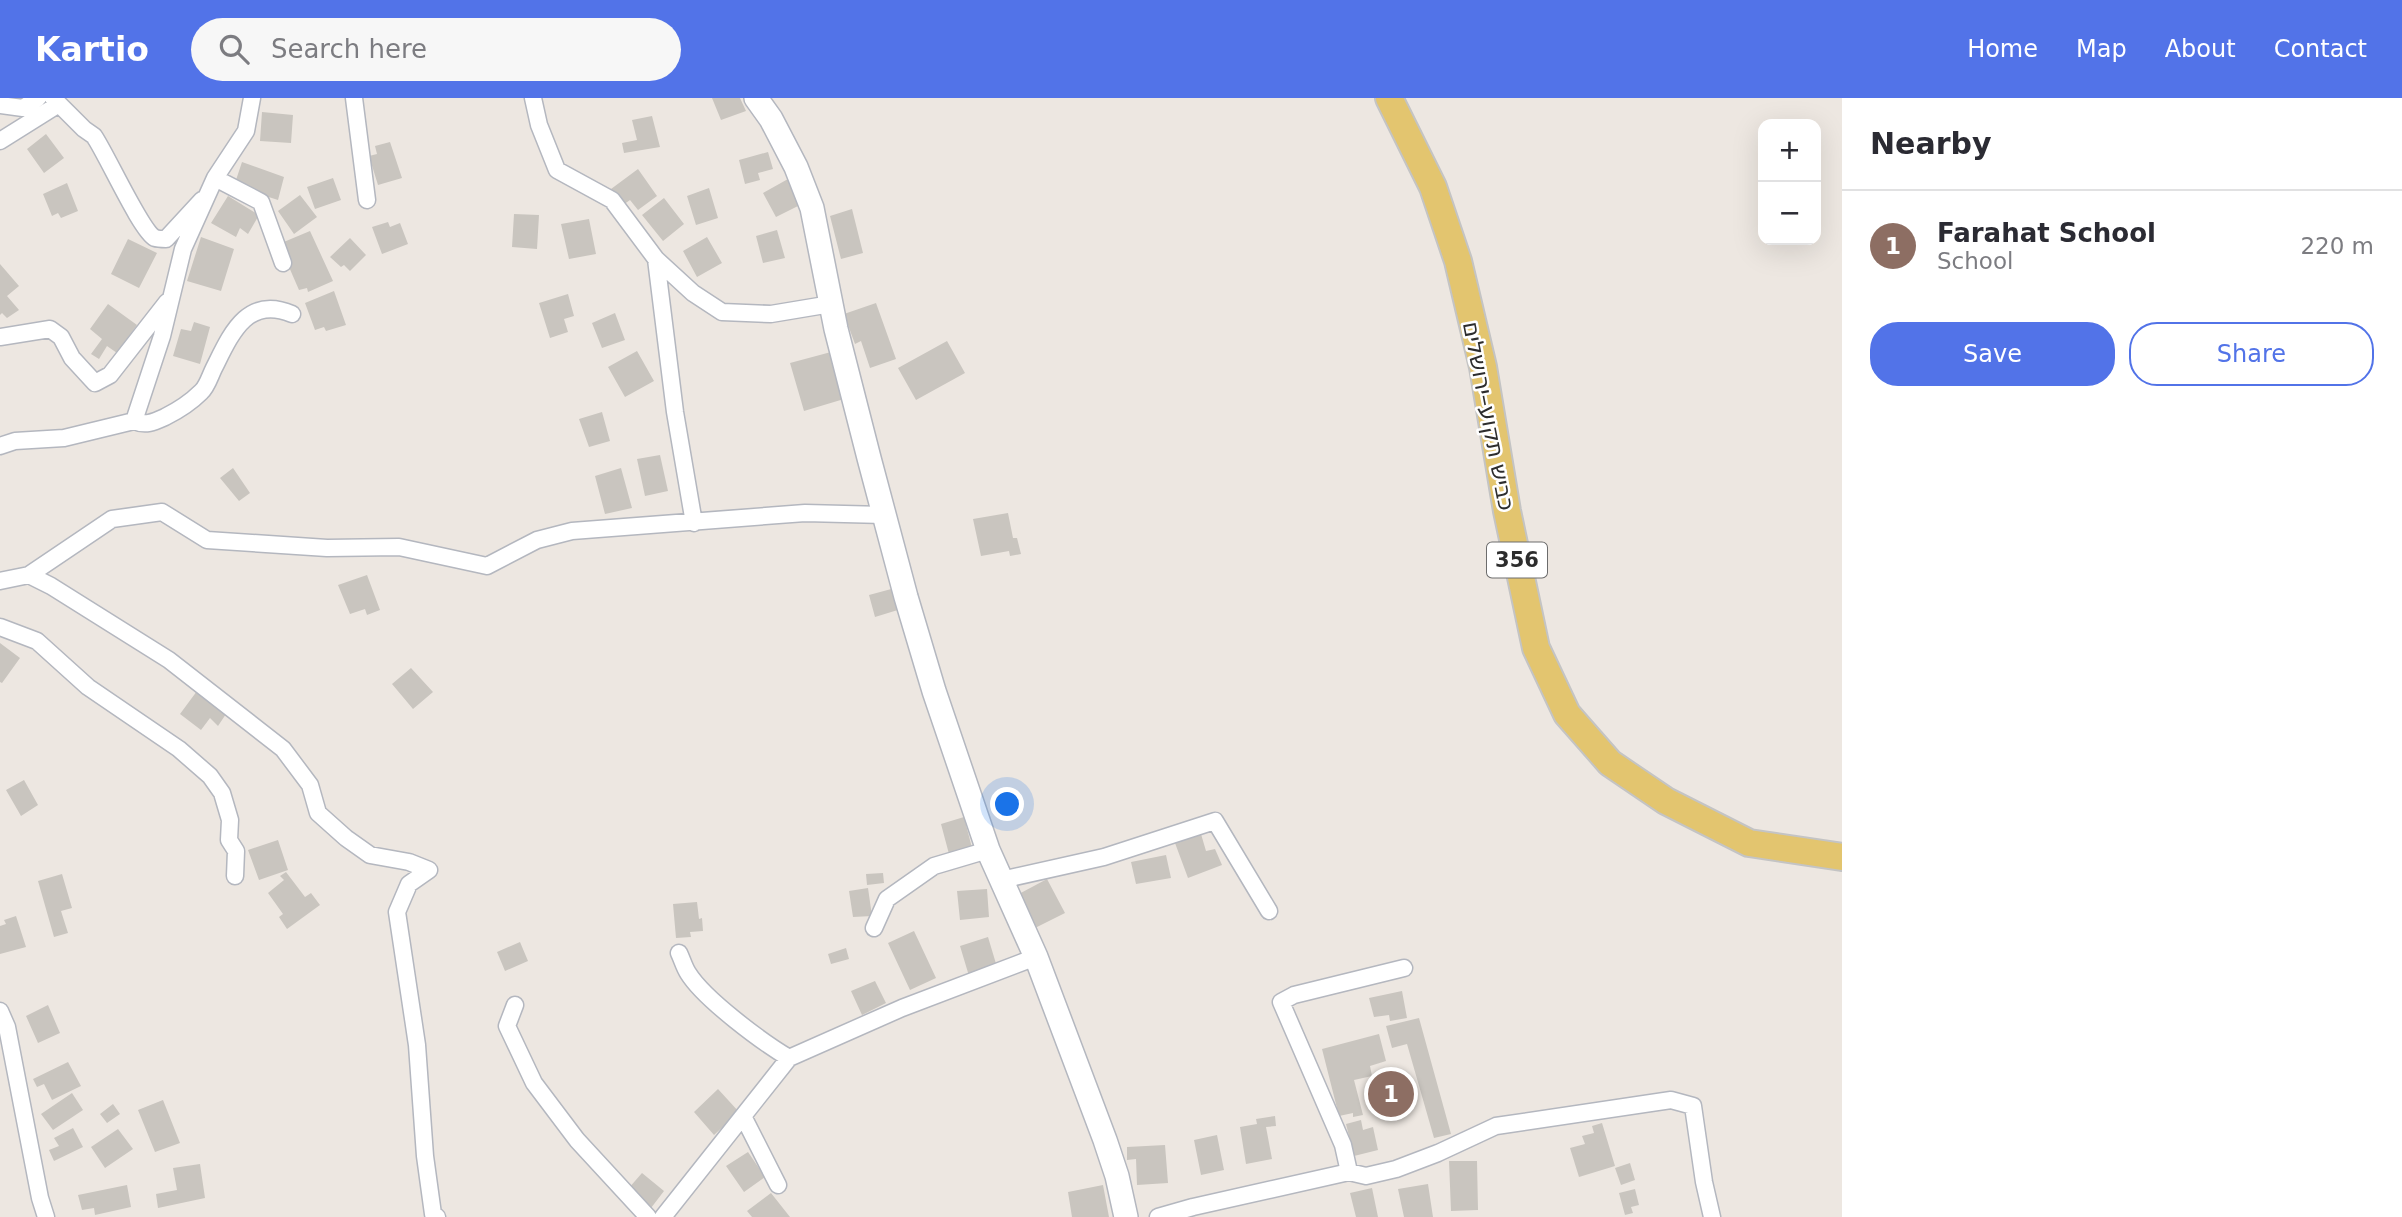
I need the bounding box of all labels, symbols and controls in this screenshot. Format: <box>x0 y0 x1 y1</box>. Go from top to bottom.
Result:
search box <box>191 18 681 81</box>
text: Kartio <box>35 30 149 69</box>
icon: search <box>215 30 253 68</box>
text: Search here <box>271 34 427 64</box>
text: Home <box>1967 35 2038 63</box>
text: Map <box>2076 35 2127 63</box>
text: About <box>2165 35 2236 63</box>
text: Contact <box>2274 35 2367 63</box>
map controls <box>1758 119 1821 245</box>
button: + <box>1758 119 1821 182</box>
text: Nearby <box>1870 126 1992 161</box>
button: − <box>1758 182 1821 245</box>
text: Farahat School <box>1937 218 2156 248</box>
text: 1 <box>1885 233 1901 259</box>
text: 220 m <box>2300 233 2374 259</box>
text: School <box>1937 248 2013 274</box>
street label: כביש תקוע–ירושלים <box>1458 319 1520 513</box>
button: Save <box>1870 322 2115 386</box>
button: Share <box>2129 322 2374 386</box>
road number: 356 <box>1487 542 1547 578</box>
your location <box>990 787 1024 821</box>
pin: 1 <box>1368 1068 1414 1120</box>

